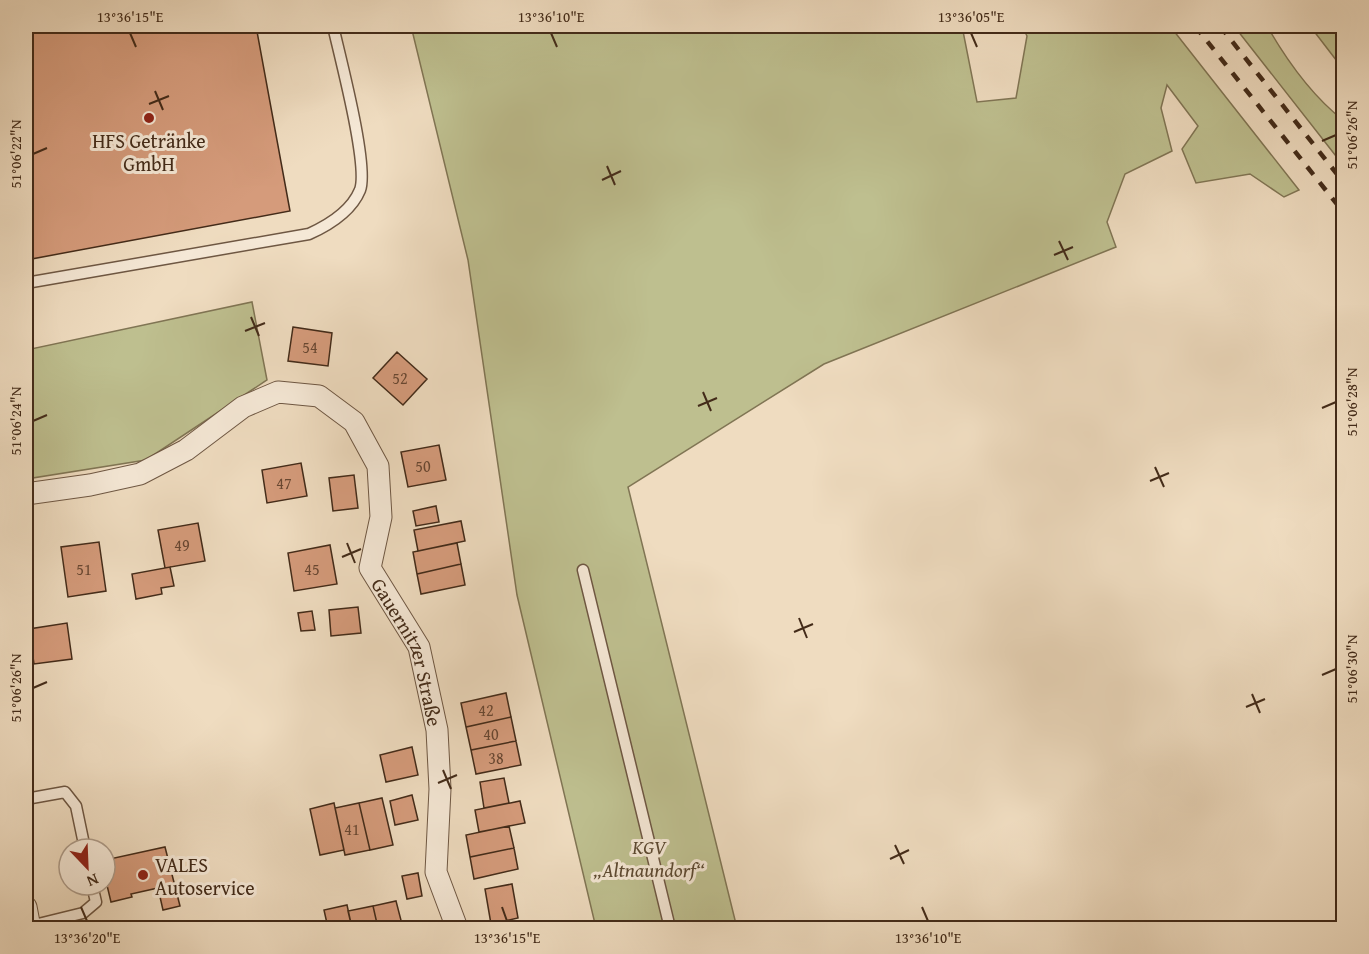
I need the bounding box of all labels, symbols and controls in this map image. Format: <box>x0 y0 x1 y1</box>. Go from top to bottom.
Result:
text: 13°36'15"E <box>97 6 164 27</box>
text: 13°36'10"E <box>518 6 585 27</box>
text: 13°36'05"E <box>938 6 1005 27</box>
text: 51°06'26"N <box>1341 100 1362 169</box>
marker: HFS Getränke GmbH <box>142 111 156 125</box>
text: 51°06'22"N <box>5 119 26 188</box>
place label: HFS Getränke GmbH <box>92 126 206 178</box>
house number: 54 <box>302 335 318 359</box>
house number: 52 <box>392 366 408 390</box>
text: 51°06'28"N <box>1341 367 1362 436</box>
text: 51°06'24"N <box>5 386 26 455</box>
house number: 50 <box>415 454 431 478</box>
house number: 47 <box>276 471 292 495</box>
house number: 49 <box>174 533 190 557</box>
house number: 51 <box>76 557 92 581</box>
house number: 45 <box>304 557 320 581</box>
street label: Gauernitzer Straße <box>365 572 450 729</box>
text: 51°06'30"N <box>1341 634 1362 703</box>
text: 51°06'26"N <box>5 653 26 722</box>
house number: 42 <box>478 698 494 722</box>
house number: 40 <box>483 722 499 746</box>
house number: 38 <box>488 746 504 770</box>
house number: 41 <box>344 817 360 841</box>
park label: KGV „Altnaundorf“ <box>594 832 705 884</box>
north arrow <box>57 837 117 897</box>
place label: VALES Autoservice <box>155 850 255 902</box>
text: N <box>83 868 102 894</box>
marker: VALES Autoservice <box>136 868 150 882</box>
text: 13°36'20"E <box>54 927 121 948</box>
text: 13°36'15"E <box>474 927 541 948</box>
text: 13°36'10"E <box>895 927 962 948</box>

